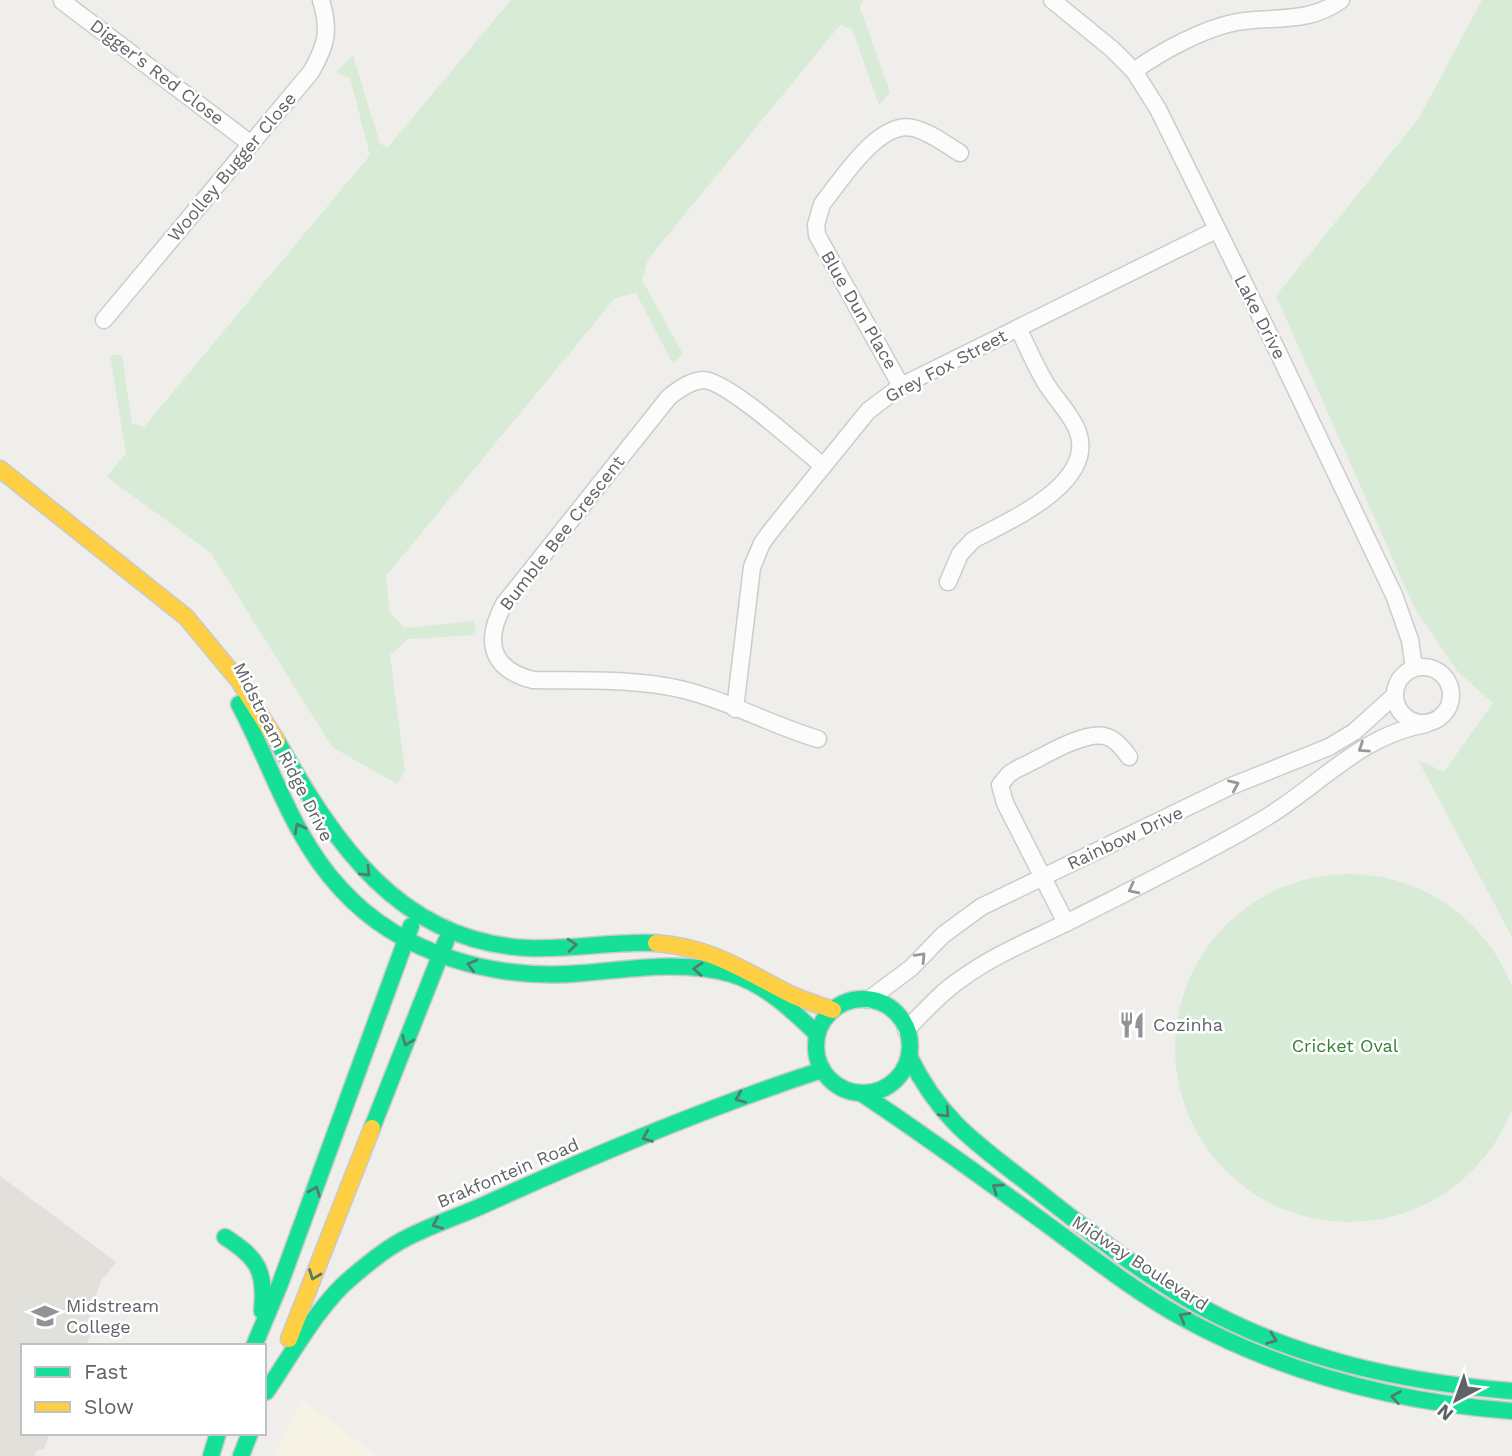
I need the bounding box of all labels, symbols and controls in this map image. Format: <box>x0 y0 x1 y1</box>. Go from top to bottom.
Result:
street label: Digger's Red Close <box>86 14 228 129</box>
street label: Woolley Bugger Close <box>163 88 300 246</box>
street label: Blue Dun Place <box>817 247 902 373</box>
street label: Lake Drive <box>1230 271 1291 363</box>
street label: Grey Fox Street <box>881 324 1011 407</box>
street label: Bumble Bee Crescent <box>495 451 629 614</box>
street label: Midstream Ridge Drive <box>229 659 338 845</box>
one-way arrow <box>1358 740 1371 752</box>
one-way arrow <box>1226 779 1239 793</box>
street label: Rainbow Drive <box>1064 802 1186 874</box>
one-way arrow <box>294 823 307 835</box>
one-way arrow <box>357 864 370 877</box>
one-way arrow <box>1128 881 1140 895</box>
one-way arrow <box>566 938 577 953</box>
one-way arrow <box>913 952 926 965</box>
one-way arrow <box>466 959 478 974</box>
one-way arrow <box>692 962 703 977</box>
restaurant icon: Cozinha <box>1117 1010 1147 1040</box>
place label: Cozinha <box>1153 1014 1223 1035</box>
one-way arrow <box>401 1034 415 1047</box>
park label: Cricket Oval <box>1292 1035 1399 1056</box>
one-way arrow <box>735 1090 747 1104</box>
one-way arrow <box>937 1105 950 1118</box>
one-way arrow <box>642 1128 654 1142</box>
street label: Brakfontein Road <box>434 1133 582 1212</box>
one-way arrow <box>992 1184 1005 1196</box>
one-way arrow <box>306 1186 320 1198</box>
street label: Midway Boulevard <box>1068 1211 1212 1314</box>
one-way arrow <box>432 1216 444 1230</box>
one-way arrow <box>308 1269 322 1281</box>
place label: Midstream College <box>66 1295 159 1337</box>
school or university icon: Midstream College <box>30 1301 60 1331</box>
one-way arrow <box>1178 1312 1191 1325</box>
one-way arrow <box>1265 1330 1277 1344</box>
legend <box>21 1344 266 1435</box>
text: Fast <box>84 1359 128 1384</box>
north arrow <box>1421 1365 1491 1435</box>
one-way arrow <box>1390 1390 1402 1405</box>
text: Slow <box>84 1394 134 1419</box>
text: N <box>1432 1399 1458 1426</box>

